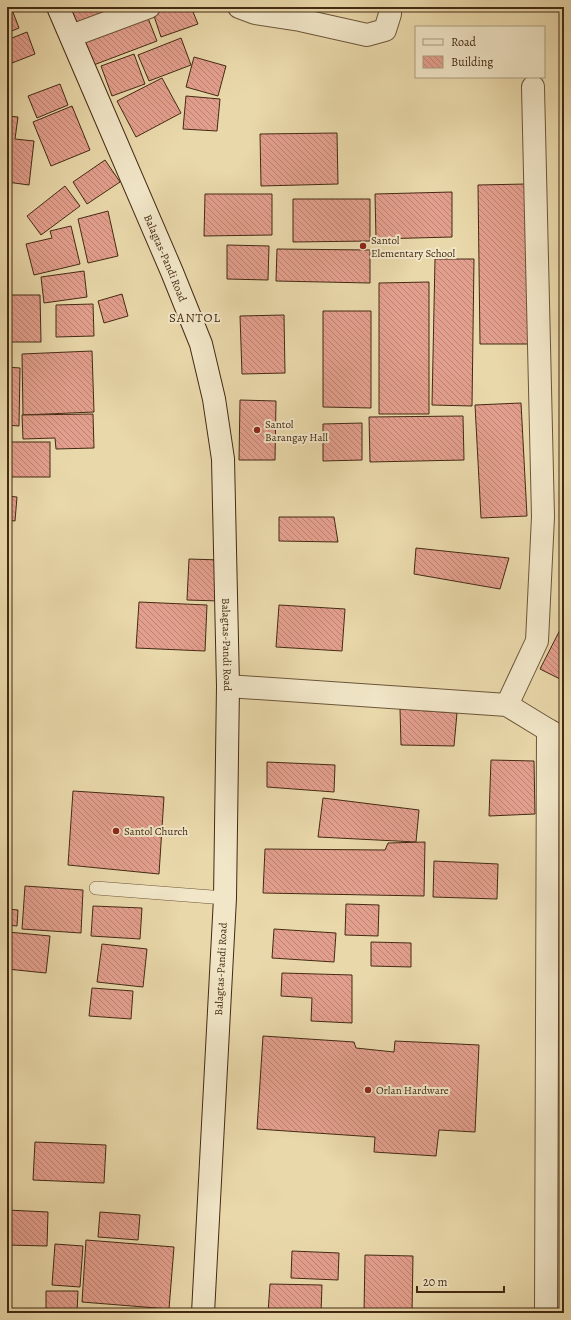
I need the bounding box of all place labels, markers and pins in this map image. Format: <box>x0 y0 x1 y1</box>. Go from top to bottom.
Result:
place label: Santol Elementary School <box>371 233 456 261</box>
marker: Santol Elementary School <box>358 241 368 251</box>
place label: Santol Barangay Hall <box>265 417 328 445</box>
marker: Santol Barangay Hall <box>252 425 262 435</box>
place label: Santol Church <box>124 824 188 839</box>
marker: Santol Church <box>111 826 121 836</box>
place label: Orlan Hardware <box>376 1083 449 1098</box>
marker: Orlan Hardware <box>363 1085 373 1095</box>

